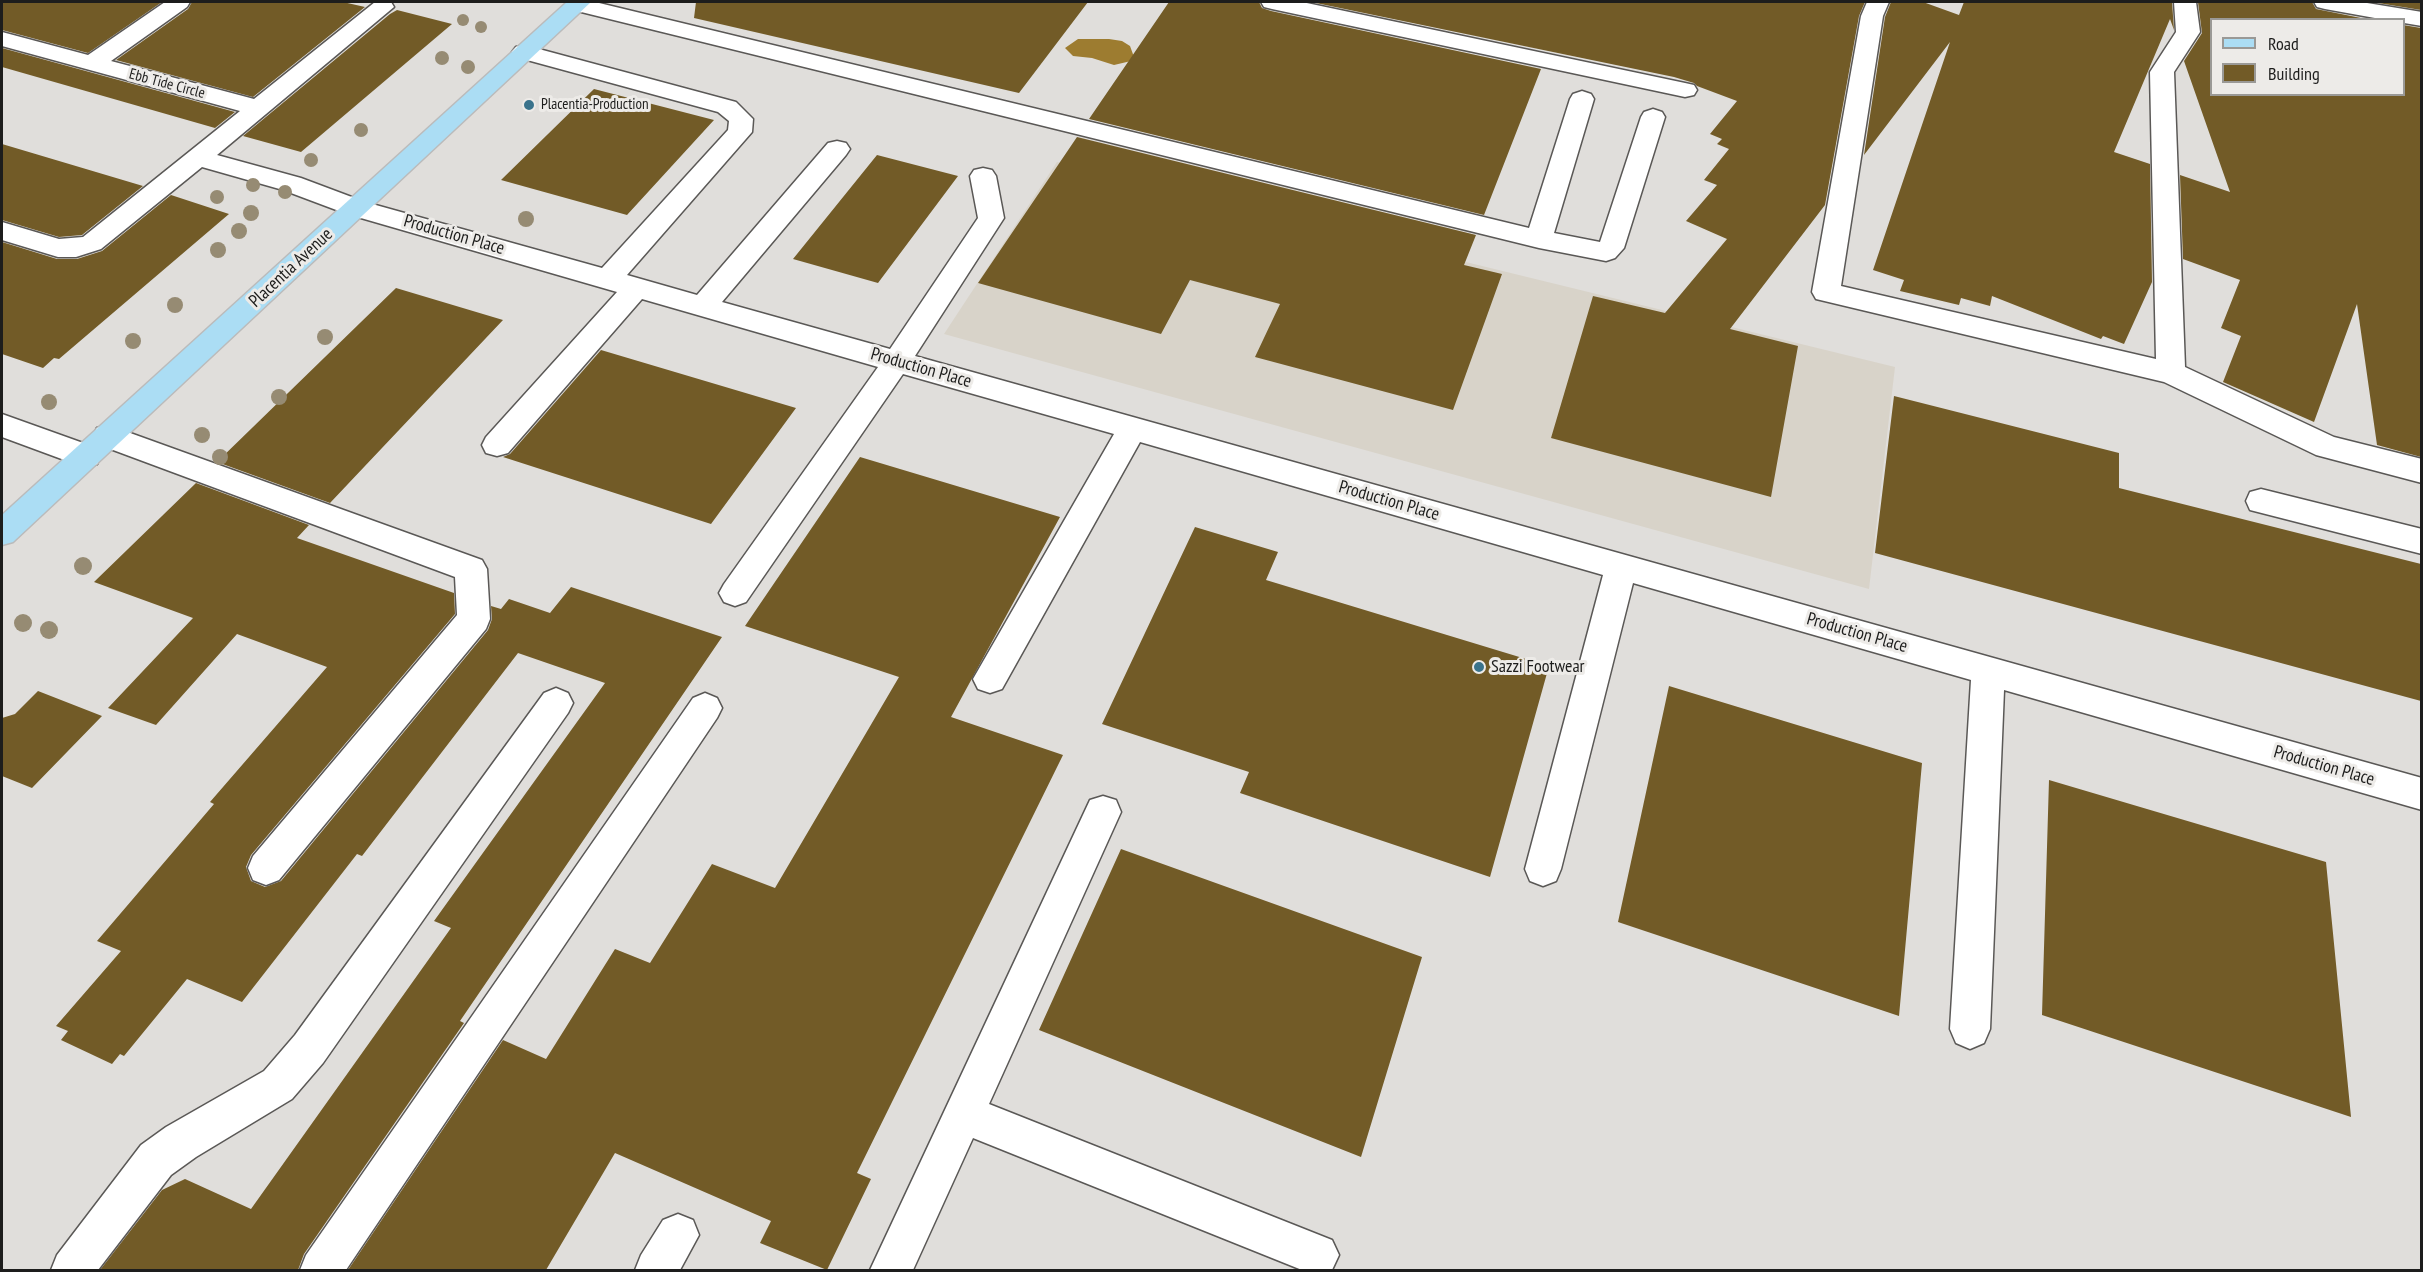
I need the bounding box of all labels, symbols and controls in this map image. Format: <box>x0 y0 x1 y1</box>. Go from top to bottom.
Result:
legend <box>2210 18 2405 96</box>
text: Road <box>2268 32 2299 55</box>
text: Building <box>2268 62 2320 85</box>
street label: Ebb Tide Circle <box>127 65 207 103</box>
place label: Placentia-Production <box>541 96 649 114</box>
marker: Placentia-Production <box>522 98 536 112</box>
street label: Production Place <box>401 210 507 260</box>
street label: Placentia Avenue <box>245 224 337 312</box>
street label: Production Place <box>868 343 974 393</box>
street label: Production Place <box>1336 476 1442 526</box>
street label: Production Place <box>1804 608 1910 658</box>
place label: Sazzi Footwear <box>1491 656 1585 678</box>
marker: Sazzi Footwear <box>1472 660 1486 674</box>
street label: Production Place <box>2271 741 2377 791</box>

